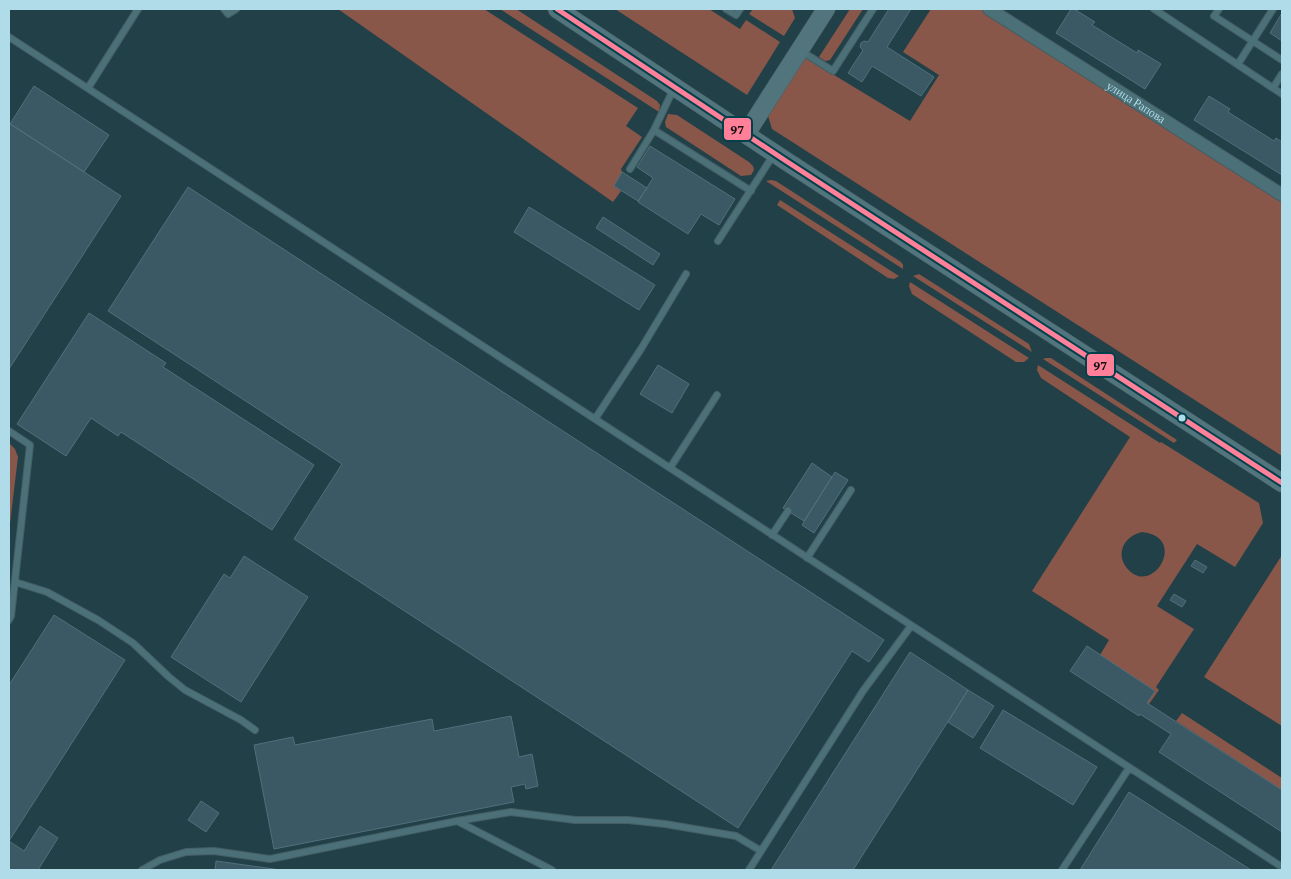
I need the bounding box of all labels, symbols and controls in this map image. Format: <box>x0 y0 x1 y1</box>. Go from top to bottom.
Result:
street label: улица Рапова <box>1104 78 1169 126</box>
line badge: 97 <box>723 117 752 141</box>
text: 97 <box>730 121 744 137</box>
line badge: 97 <box>1086 353 1115 377</box>
text: 97 <box>1093 357 1107 373</box>
unlabelled marker <box>1177 413 1187 423</box>

